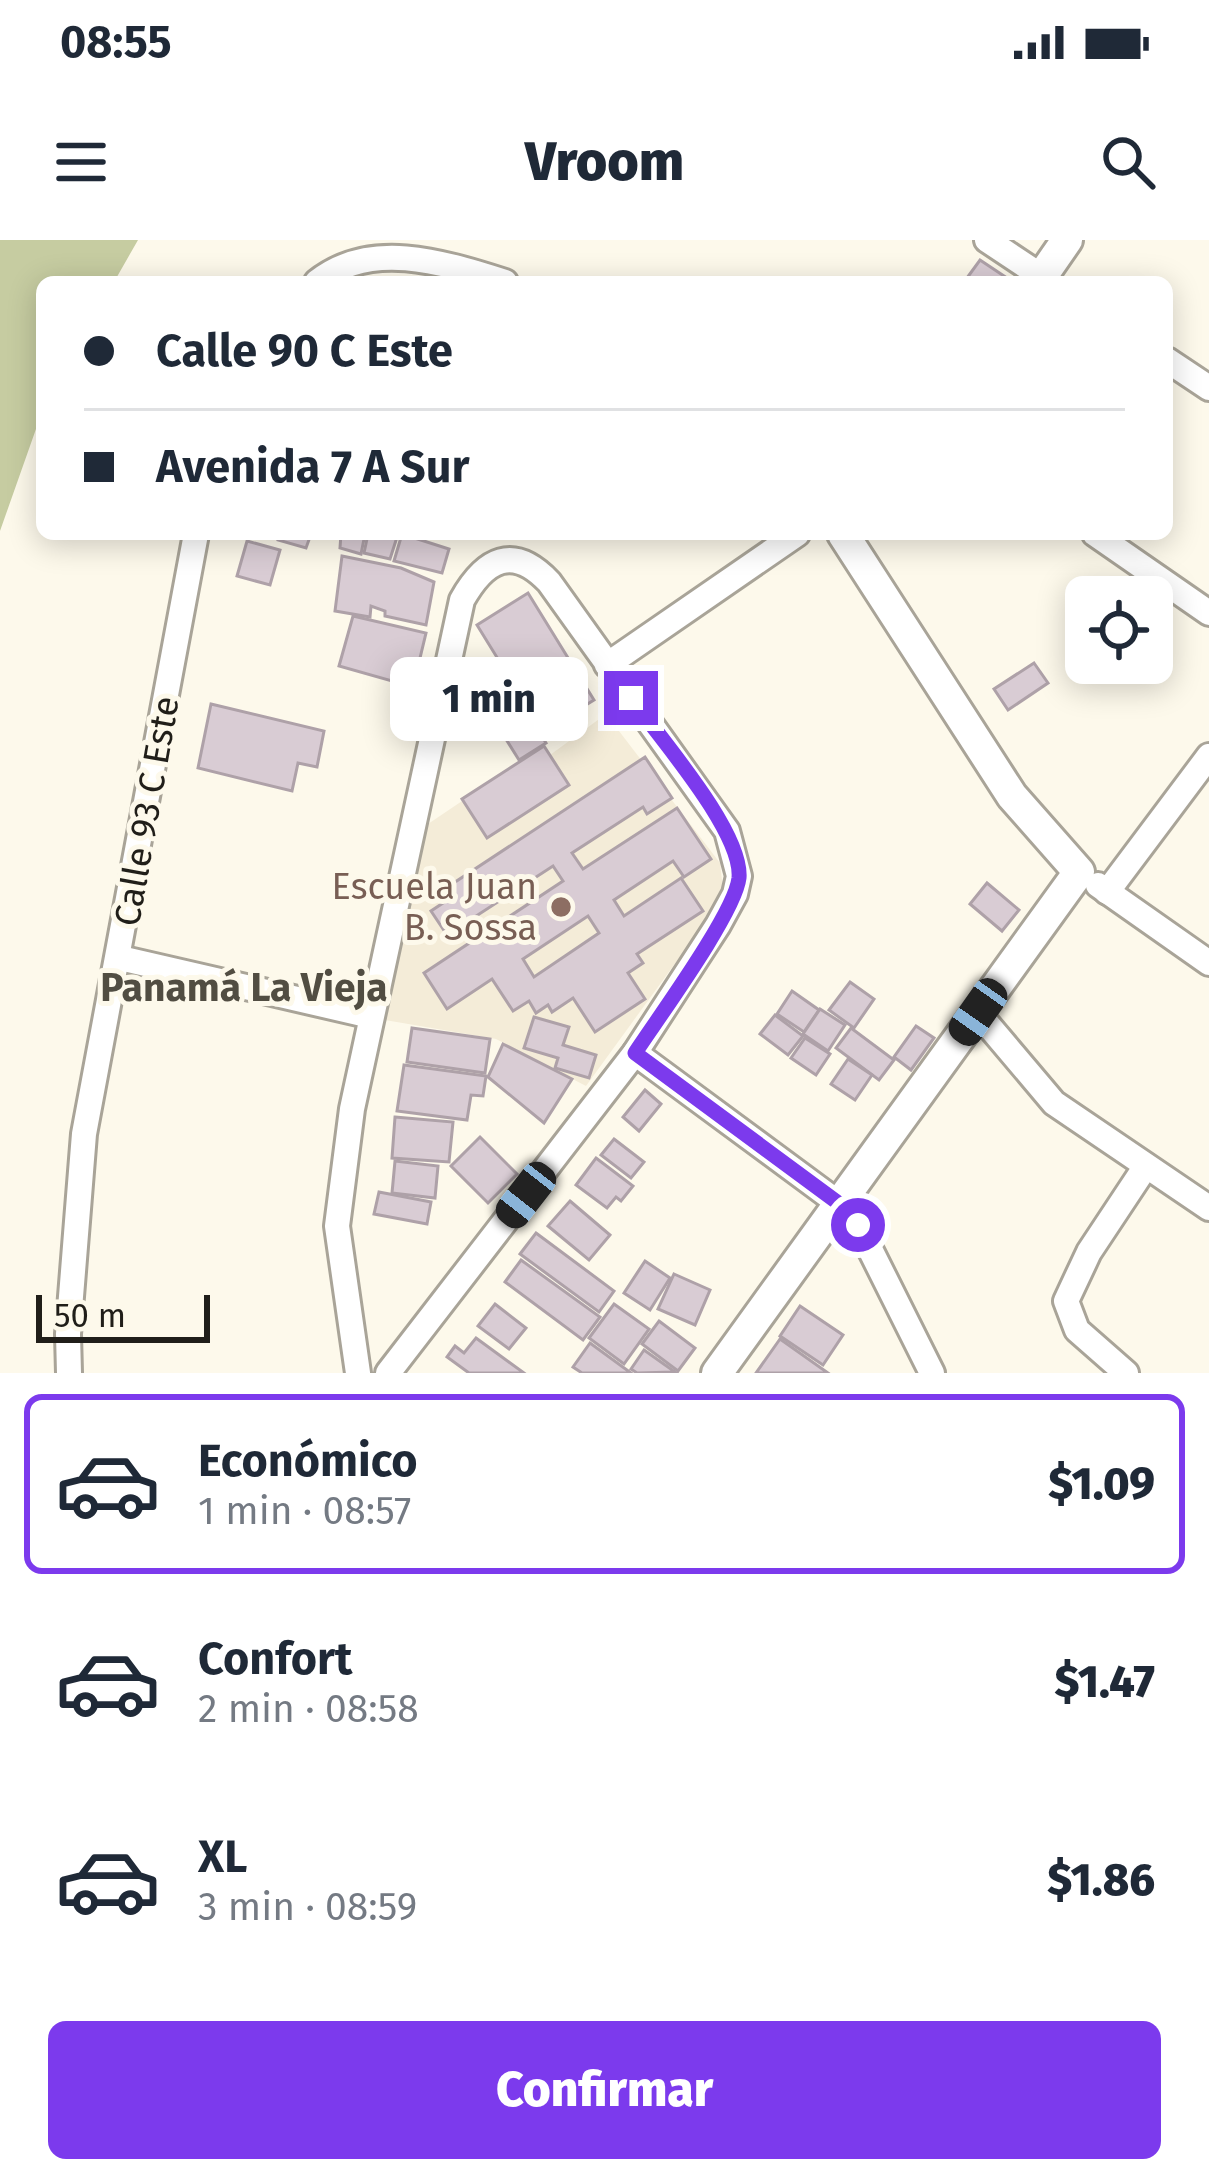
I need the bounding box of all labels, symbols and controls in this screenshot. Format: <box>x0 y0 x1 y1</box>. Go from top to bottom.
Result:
text: 08:55 <box>60 15 172 69</box>
icon: menu <box>48 129 114 195</box>
icon: search <box>1095 129 1161 195</box>
text: Vroom <box>525 130 684 194</box>
text: Calle 90 C Este <box>156 324 453 378</box>
text: Avenida 7 A Sur <box>156 440 470 494</box>
map controls <box>1065 576 1173 684</box>
button: locate <box>1065 576 1173 684</box>
callout: 1 min <box>391 656 589 740</box>
route end <box>604 671 658 725</box>
text: 1 min <box>442 676 536 722</box>
street label: Calle 93 C Este <box>105 693 189 929</box>
place label: Escuela Juan B. Sossa <box>332 865 537 950</box>
marker: Escuela Juan B. Sossa <box>548 894 574 920</box>
district label: Panamá La Vieja <box>100 965 388 1011</box>
car <box>943 972 1013 1052</box>
car <box>490 1156 562 1234</box>
route start <box>831 1198 885 1252</box>
scale bar <box>36 1289 210 1342</box>
text: 50 m <box>54 1296 126 1336</box>
icon: car <box>54 1430 162 1538</box>
text: Económico <box>198 1434 418 1488</box>
text: $1.09 <box>1048 1457 1155 1511</box>
text: 1 min · 08:57 <box>198 1488 411 1534</box>
icon: car <box>54 1628 162 1736</box>
text: Confort <box>198 1632 353 1686</box>
text: $1.47 <box>1055 1655 1155 1709</box>
text: 2 min · 08:58 <box>198 1686 419 1732</box>
icon: car <box>54 1826 162 1934</box>
text: XL <box>198 1830 247 1884</box>
text: $1.86 <box>1047 1853 1155 1907</box>
text: 3 min · 08:59 <box>198 1884 417 1930</box>
button: Confirmar <box>48 2021 1161 2159</box>

